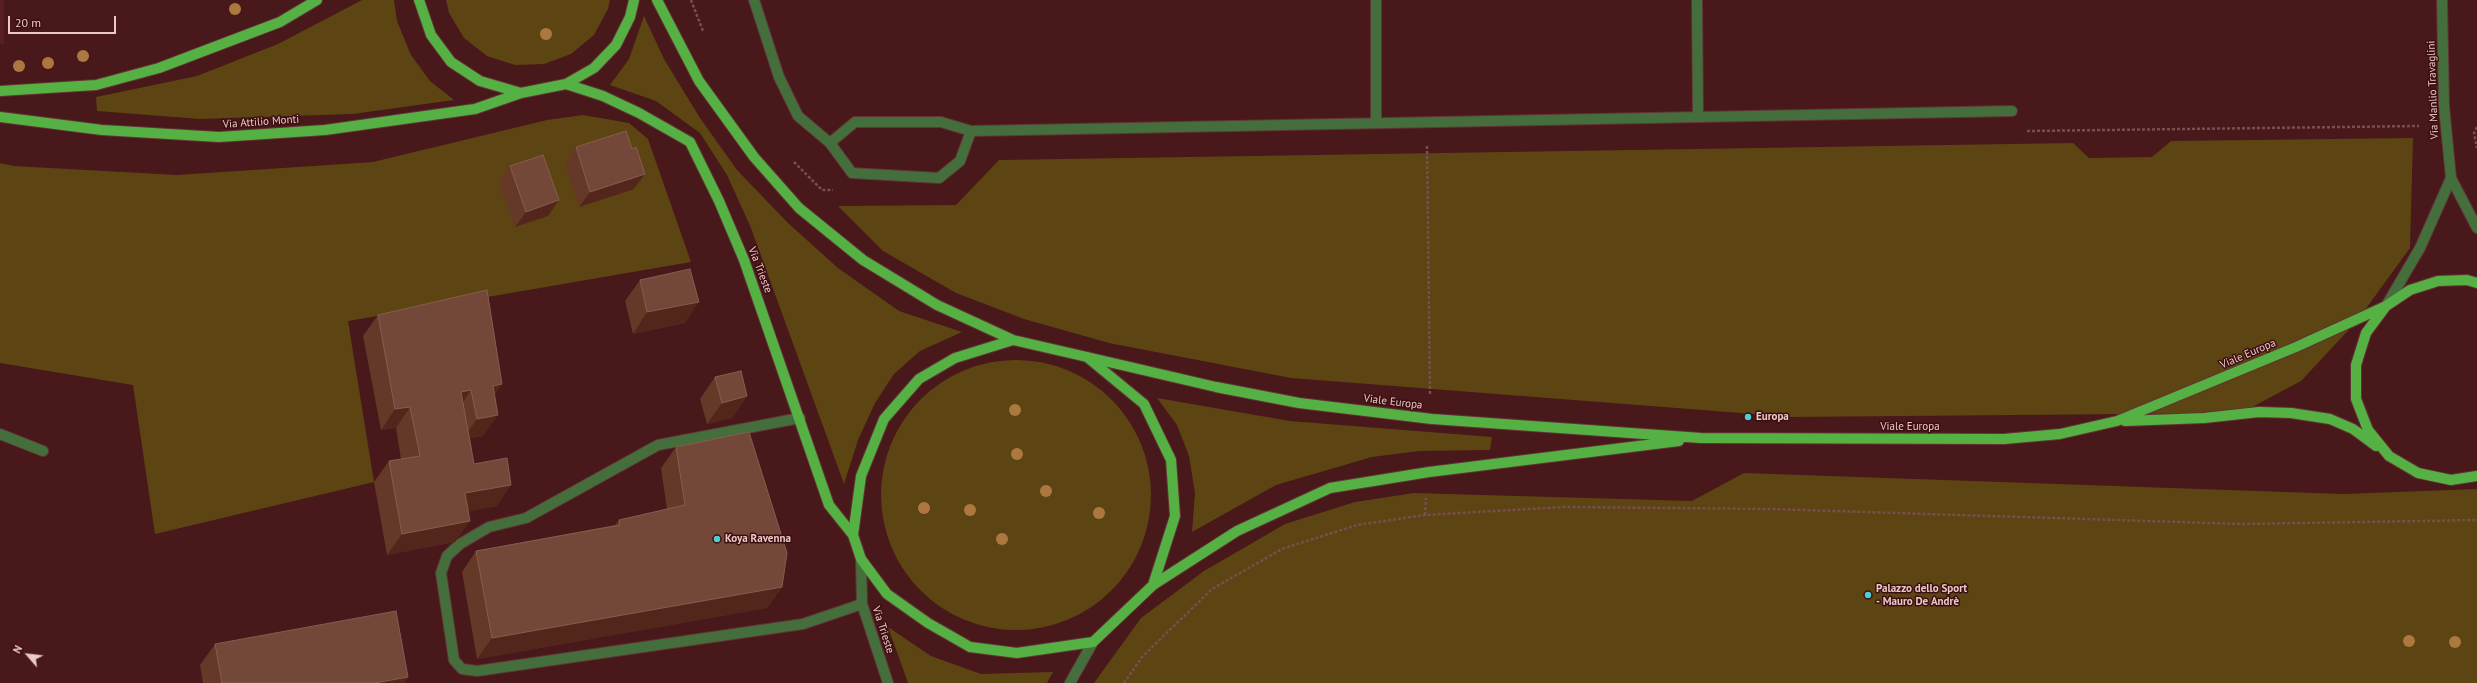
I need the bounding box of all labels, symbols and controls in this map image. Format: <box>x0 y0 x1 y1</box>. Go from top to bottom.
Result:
scale bar <box>10 8 118 34</box>
text: 20 m <box>15 15 41 30</box>
street label: Via Manlio Travaglini <box>2425 40 2441 140</box>
street label: Via Attilio Monti <box>222 113 300 131</box>
street label: Via Trieste <box>745 245 775 295</box>
street label: Viale Europa <box>2218 336 2278 372</box>
street label: Viale Europa <box>1363 392 1423 412</box>
place label: Europa <box>1756 410 1789 424</box>
marker: Europa <box>1743 412 1753 422</box>
street label: Viale Europa <box>1880 420 1940 434</box>
place label: Koya Ravenna <box>725 532 791 546</box>
marker: Koya Ravenna <box>712 534 722 544</box>
place label: Palazzo dello Sport - Mauro De Andrè <box>1876 582 1967 608</box>
marker: Palazzo dello Sport - Mauro De Andrè <box>1863 590 1873 600</box>
street label: Via Trieste <box>869 605 897 655</box>
north arrow <box>8 635 48 675</box>
text: N <box>10 643 25 656</box>

